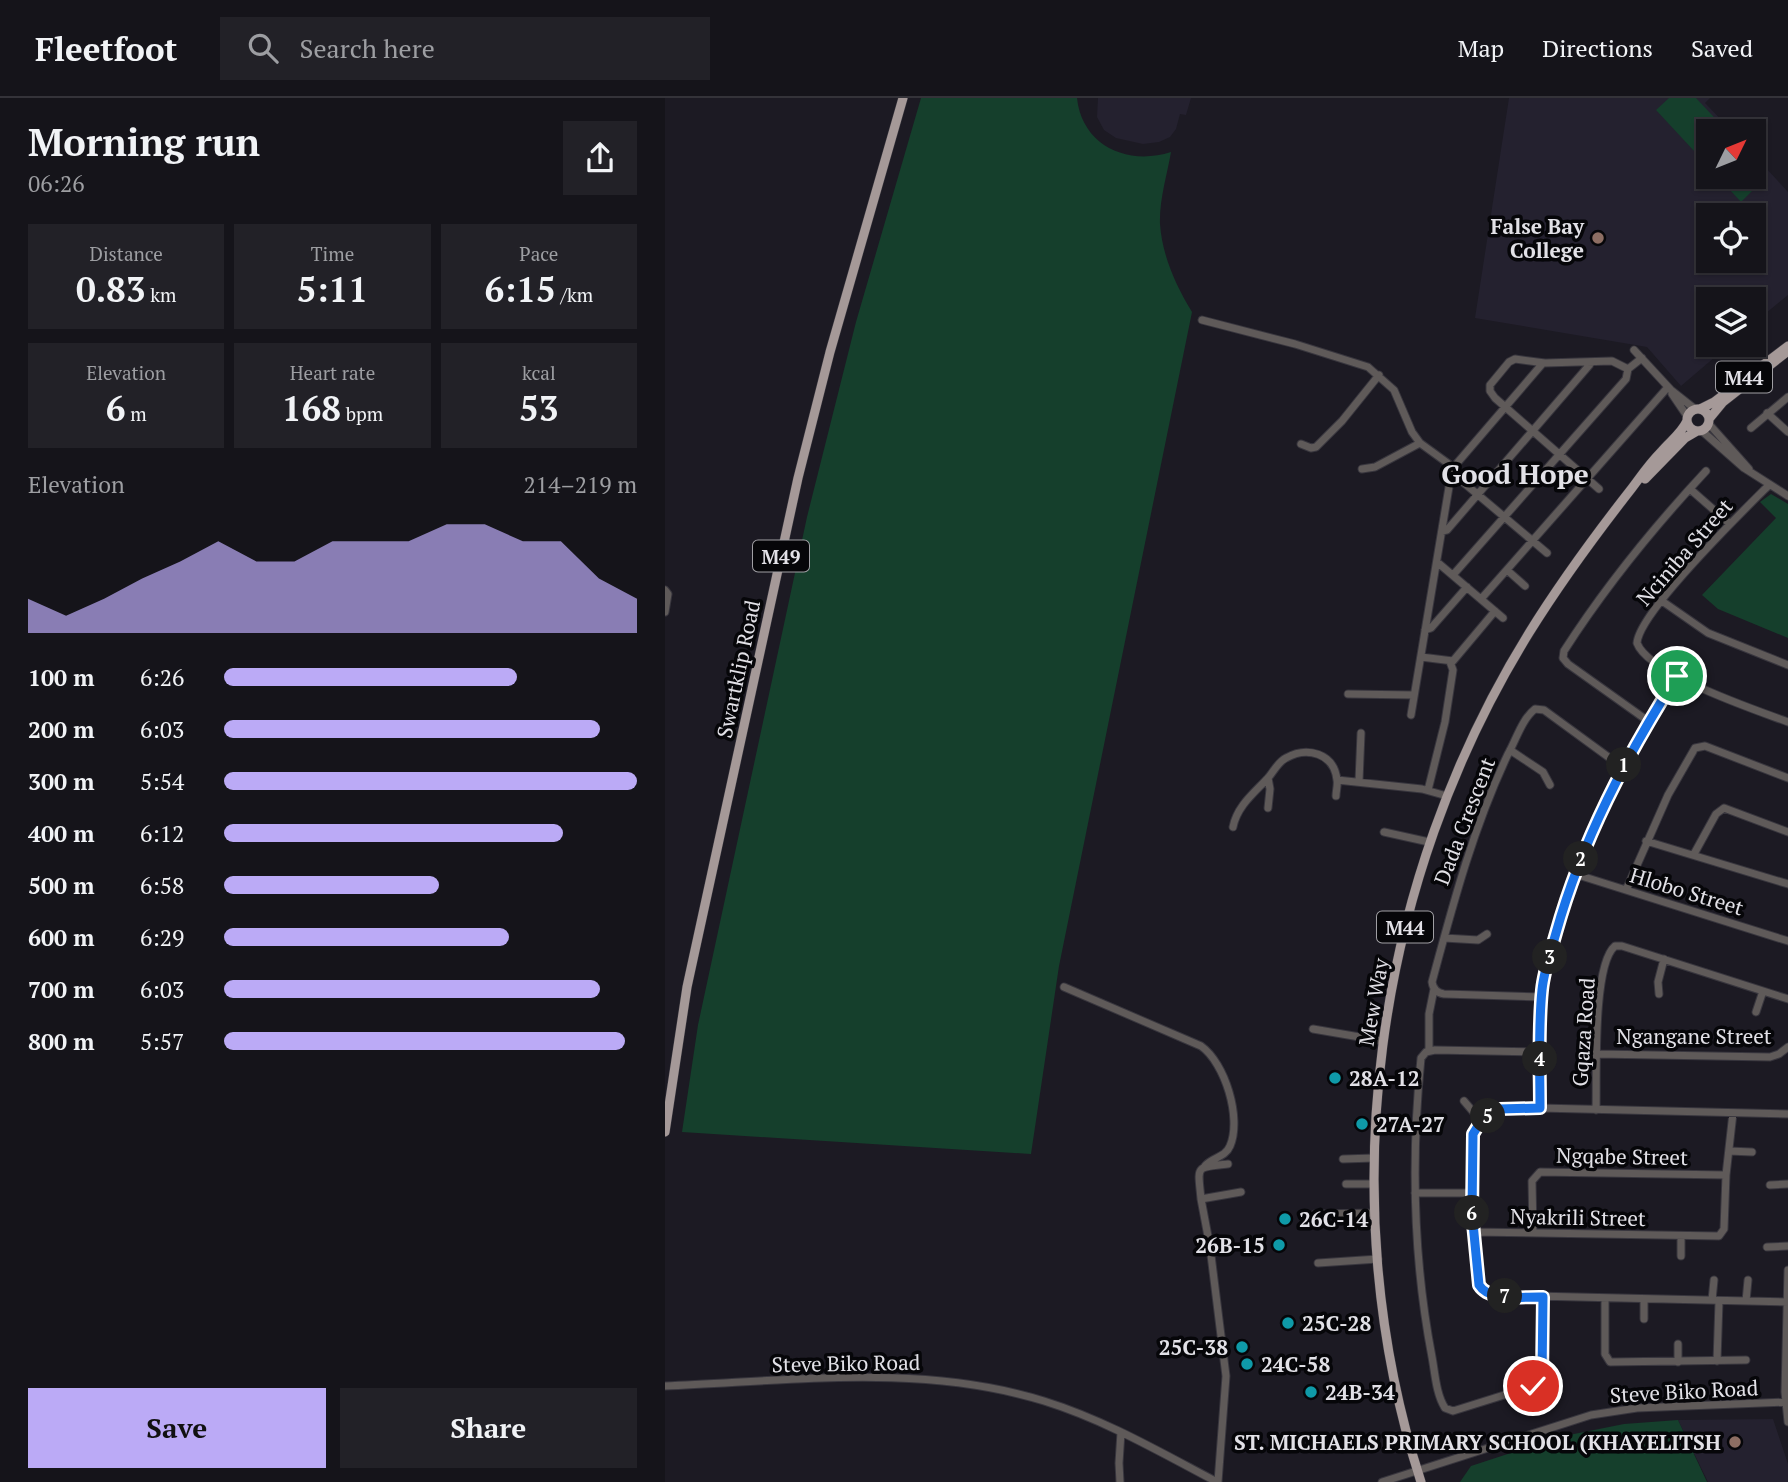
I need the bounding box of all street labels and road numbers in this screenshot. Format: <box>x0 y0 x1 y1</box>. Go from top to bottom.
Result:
road number: M44 <box>1716 362 1772 392</box>
street label: Nciniba Street <box>1630 492 1738 612</box>
road number: M49 <box>753 540 809 572</box>
street label: Swartklip Road <box>710 597 766 741</box>
street label: Dada Crescent <box>1427 753 1501 889</box>
street label: Hlobo Street <box>1627 860 1747 922</box>
road number: M44 <box>1377 912 1433 942</box>
street label: Mew Way <box>1352 956 1395 1048</box>
street label: Gqaza Road <box>1565 976 1601 1088</box>
street label: Ngangane Street <box>1616 1022 1772 1050</box>
street label: Ngqabe Street <box>1556 1141 1688 1171</box>
street label: Nyakrili Street <box>1510 1202 1646 1232</box>
street label: Steve Biko Road <box>771 1348 921 1378</box>
street label: Steve Biko Road <box>1609 1373 1759 1409</box>

